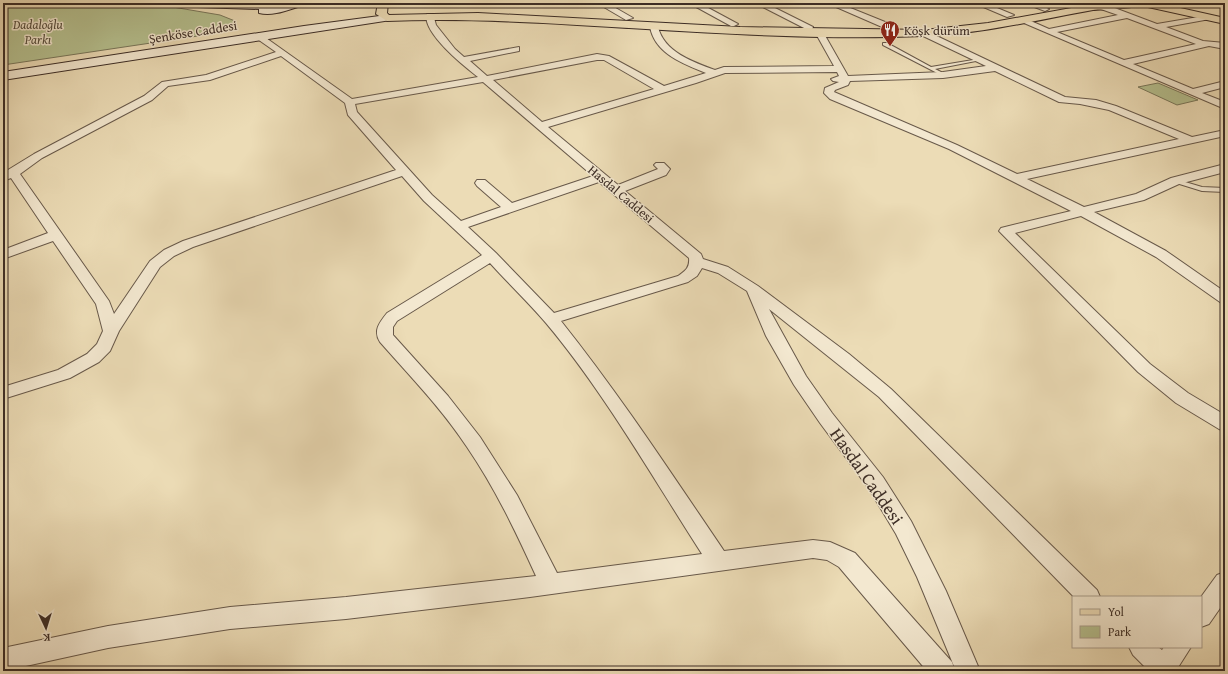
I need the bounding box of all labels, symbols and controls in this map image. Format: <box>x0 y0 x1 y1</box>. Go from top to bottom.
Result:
park label: Dadaloğlu Parkı <box>12 15 63 49</box>
street label: Şenköse Caddesi <box>148 16 239 48</box>
restaurant icon: Köşk dürüm <box>879 19 901 47</box>
place label: Köşk dürüm <box>904 21 970 40</box>
street label: Hasdal Caddesi <box>584 161 659 228</box>
street label: Hasdal Caddesi <box>824 422 910 530</box>
legend <box>1072 596 1202 648</box>
text: Yol <box>1108 603 1125 620</box>
north arrow <box>26 608 66 648</box>
text: Park <box>1108 623 1132 640</box>
text: K <box>43 630 51 646</box>

